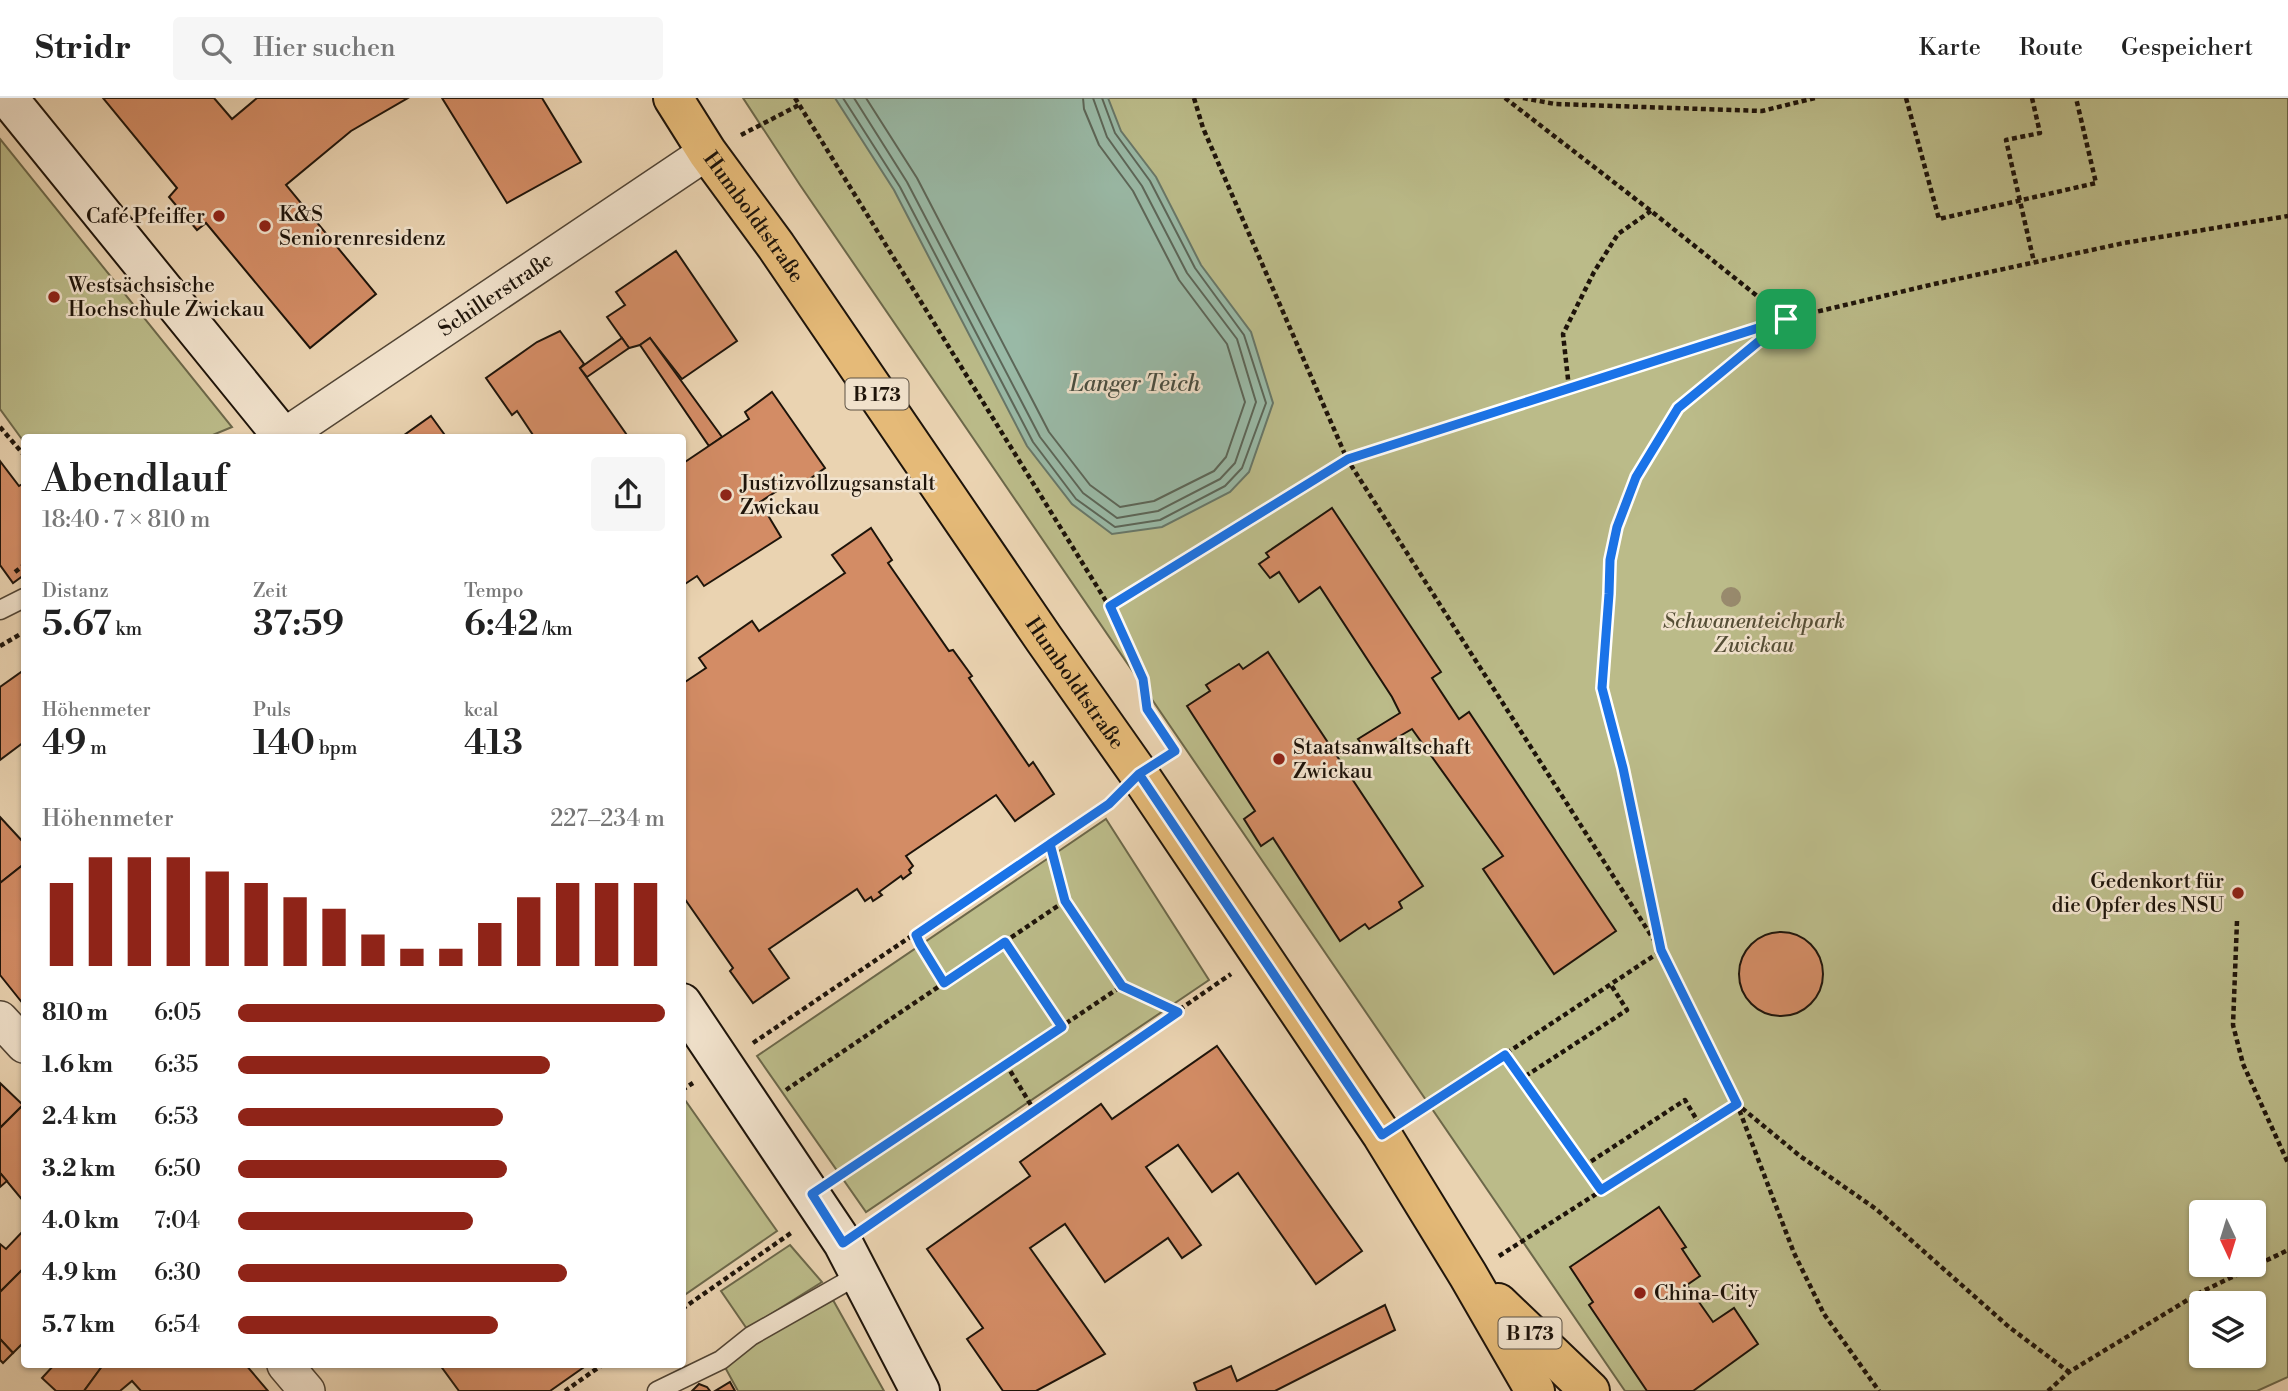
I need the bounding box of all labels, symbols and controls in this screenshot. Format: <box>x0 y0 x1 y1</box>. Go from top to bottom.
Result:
search box <box>173 17 663 80</box>
text: Stridr <box>35 28 131 69</box>
icon: search <box>197 29 235 67</box>
text: Hier suchen <box>253 32 396 64</box>
text: Karte <box>1919 33 1981 63</box>
text: Route <box>2019 33 2083 63</box>
text: Gespeichert <box>2121 33 2253 63</box>
street label: Humboldtstraße <box>697 147 809 288</box>
place label: K&S Seniorenresidenz <box>279 202 446 252</box>
place label: Café Pfeiffer <box>86 204 205 230</box>
marker: Café Pfeiffer <box>211 208 227 224</box>
marker: K&S Seniorenresidenz <box>257 218 273 234</box>
street label: Schillerstraße <box>434 247 558 343</box>
place label: Westsächsische Hochschule Zwickau <box>67 273 264 323</box>
marker: Westsächsische Hochschule Zwickau <box>46 289 62 305</box>
pin <box>1756 289 1816 349</box>
icon: arrive <box>1767 300 1805 338</box>
water label: Langer Teich <box>1069 370 1200 398</box>
road number: B 173 <box>846 378 908 410</box>
text: Abendlauf <box>42 456 227 503</box>
button: share <box>591 457 665 531</box>
place label: Justizvollzugsanstalt Zwickau <box>739 471 936 521</box>
marker: Justizvollzugsanstalt Zwickau <box>718 487 734 503</box>
text: 18:40 · 7 × 810 m <box>42 506 210 534</box>
text: Distanz <box>42 579 109 603</box>
text: Zeit <box>253 579 288 603</box>
text: Tempo <box>464 579 523 603</box>
text: 5.67 <box>42 603 112 646</box>
text: 37:59 <box>253 603 344 646</box>
text: 6:42 <box>464 603 539 646</box>
park label: Schwanenteichpark Zwickau <box>1663 609 1845 659</box>
street label: Humboldtstraße <box>1019 613 1130 755</box>
text: km <box>112 617 142 641</box>
text: /km <box>539 617 573 641</box>
text: Höhenmeter <box>42 698 151 722</box>
text: Puls <box>253 698 291 722</box>
text: kcal <box>464 698 498 722</box>
text: 49 <box>42 722 86 765</box>
text: 140 <box>253 722 315 765</box>
text: 413 <box>464 722 523 765</box>
place label: Staatsanwaltschaft Zwickau <box>1293 735 1472 785</box>
text: m <box>86 736 107 760</box>
text: bpm <box>315 736 357 760</box>
marker: Staatsanwaltschaft Zwickau <box>1271 751 1287 767</box>
text: Höhenmeter <box>42 805 174 833</box>
text: 227–234 m <box>550 805 665 833</box>
place label: Gedenkort für die Opfer des NSU <box>2052 869 2225 919</box>
marker: Gedenkort für die Opfer des NSU <box>2230 885 2246 901</box>
text: 810 m <box>42 999 108 1027</box>
text: 6:05 <box>154 999 201 1027</box>
text: 1.6 km <box>42 1051 113 1079</box>
text: 6:35 <box>154 1051 199 1079</box>
text: 2.4 km <box>42 1103 117 1131</box>
text: 6:53 <box>154 1103 199 1131</box>
text: 3.2 km <box>42 1155 115 1183</box>
text: 6:50 <box>154 1155 201 1183</box>
north arrow <box>2189 1200 2266 1278</box>
map controls <box>2189 1200 2266 1368</box>
text: 4.0 km <box>42 1207 119 1235</box>
text: 7:04 <box>154 1207 200 1235</box>
text: 4.9 km <box>42 1259 117 1287</box>
text: 6:30 <box>154 1259 201 1287</box>
place label: China-City <box>1654 1281 1759 1307</box>
marker: China-City <box>1632 1285 1648 1301</box>
button: layers <box>2189 1291 2266 1368</box>
text: 5.7 km <box>42 1311 115 1339</box>
text: 6:54 <box>154 1311 200 1339</box>
road number: B 173 <box>1498 1317 1562 1348</box>

